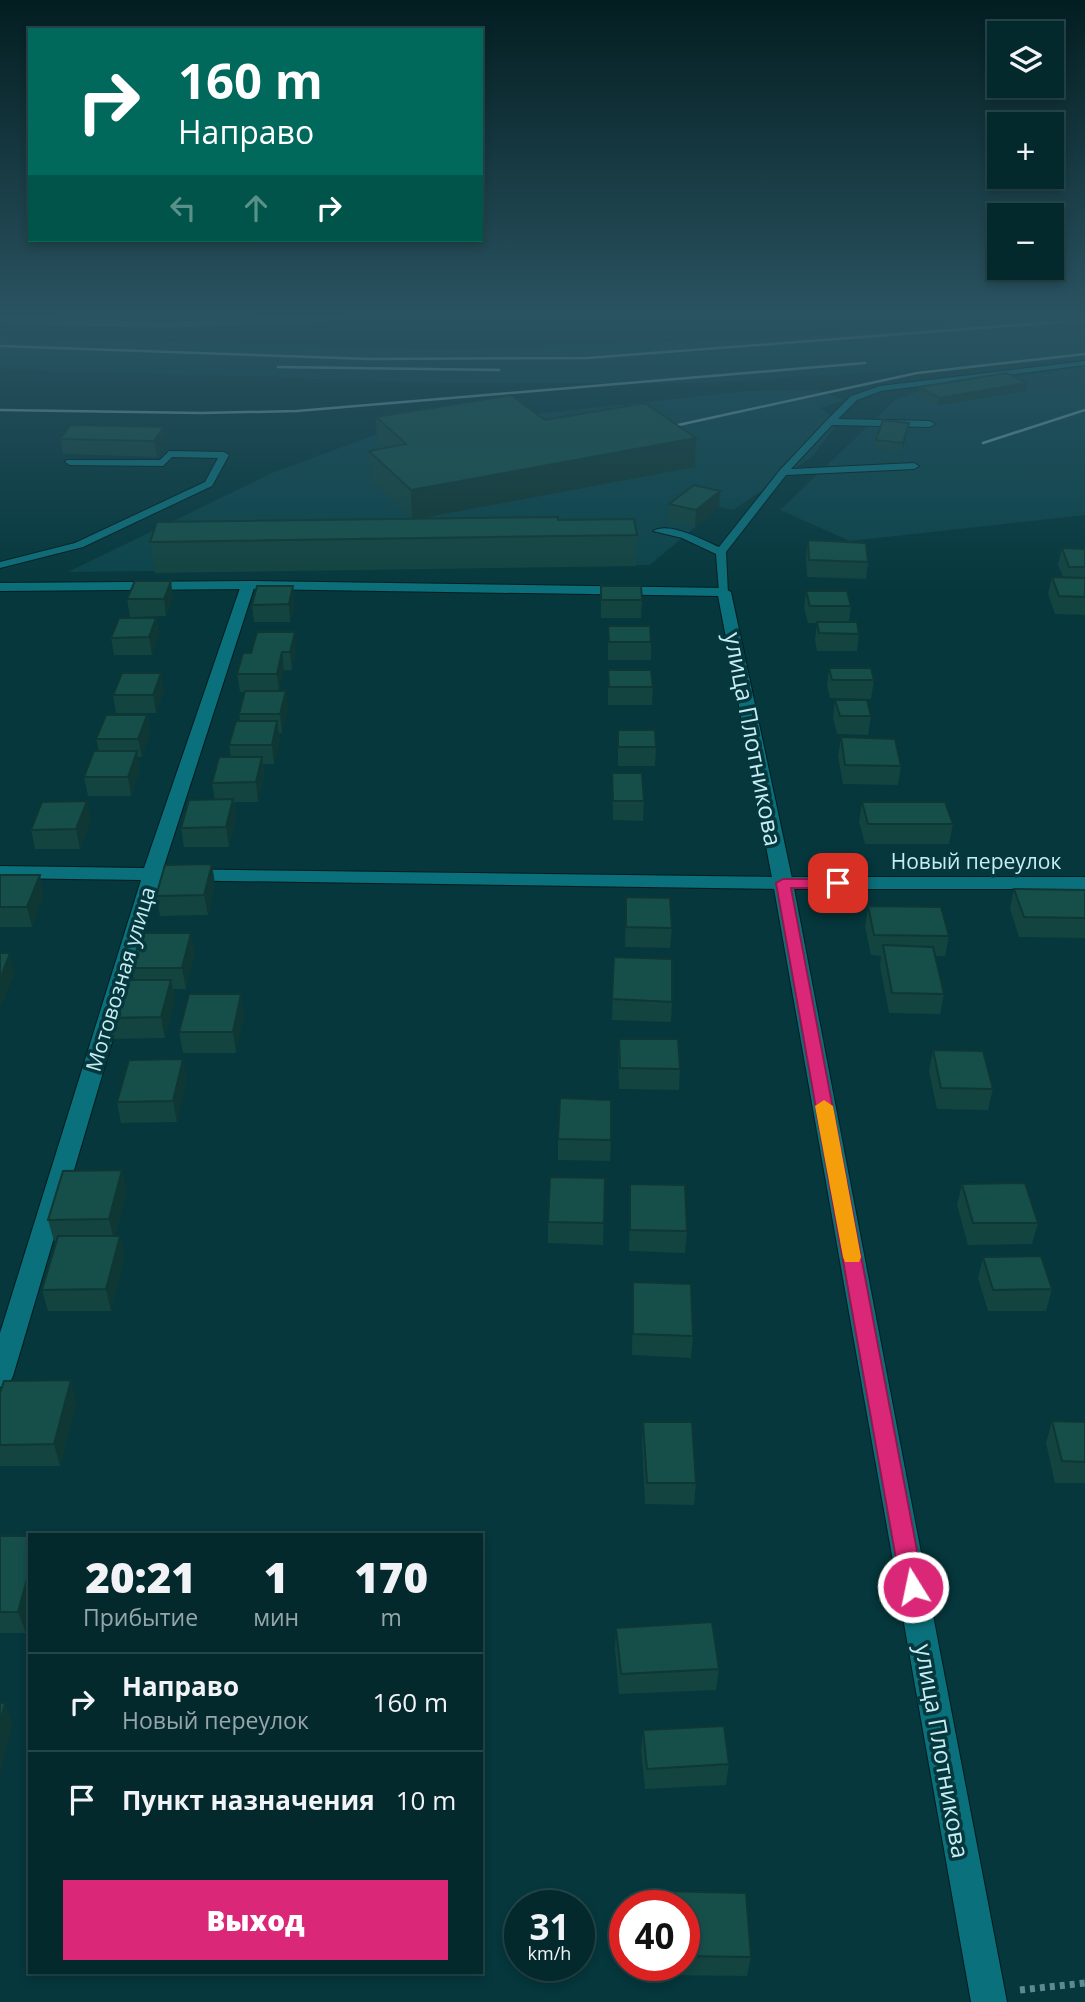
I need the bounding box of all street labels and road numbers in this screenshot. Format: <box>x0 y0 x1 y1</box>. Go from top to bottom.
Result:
street label: улица Плотникова <box>717 629 791 849</box>
street label: Новый переулок <box>891 847 1061 875</box>
street label: Мотовозная улица <box>79 883 161 1075</box>
street label: улица Плотникова <box>908 1641 978 1861</box>

